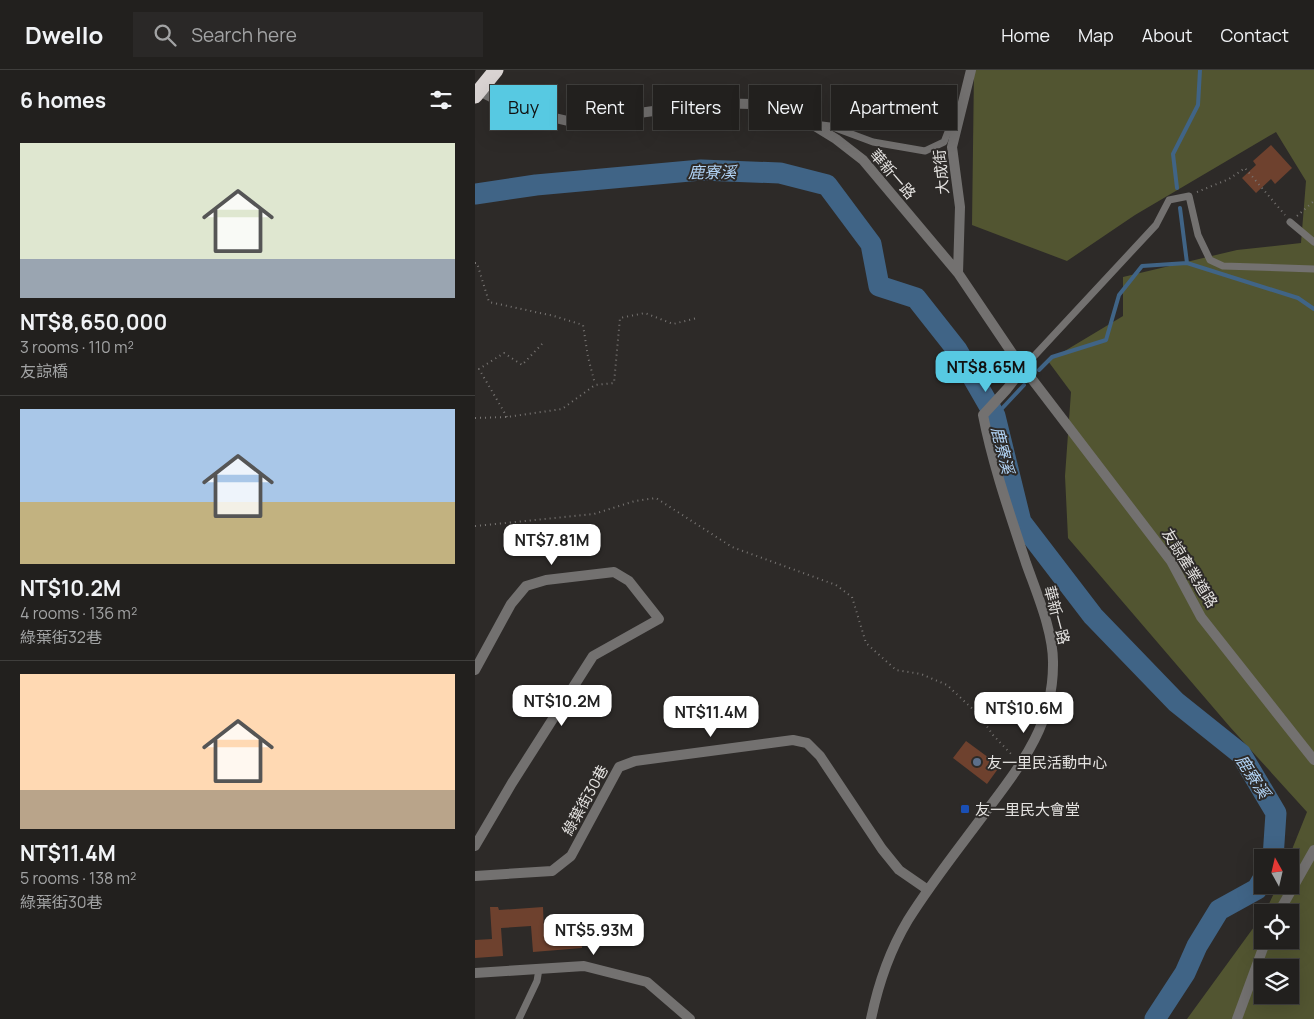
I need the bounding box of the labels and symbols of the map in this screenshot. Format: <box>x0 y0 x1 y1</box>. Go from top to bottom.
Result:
street label: 華新一路 <box>865 144 921 204</box>
street label: 大成街 <box>929 149 953 195</box>
water label: 鹿寮溪 <box>688 161 738 183</box>
pin: NT$8.65M <box>934 350 1038 393</box>
water label: 鹿寮溪 <box>987 424 1020 478</box>
pin: NT$7.81M <box>500 524 604 566</box>
street label: 友諒產業道路 <box>1157 524 1223 612</box>
street label: 華新一路 <box>1039 583 1075 647</box>
pin: NT$10.2M <box>510 684 614 727</box>
pin: NT$10.6M <box>972 692 1076 734</box>
pin: NT$11.4M <box>659 696 763 738</box>
water label: 鹿寮溪 <box>1231 750 1276 804</box>
place label: 友一里民活動中心 <box>987 752 1107 773</box>
marker: 友一里民活動中心 <box>971 756 983 768</box>
street label: 綠葉街30巷 <box>557 761 613 839</box>
place label: 友一里民大會堂 <box>975 799 1080 820</box>
marker: 友一里民大會堂 <box>959 803 971 815</box>
north arrow <box>1254 849 1299 894</box>
pin: NT$5.93M <box>542 914 646 956</box>

